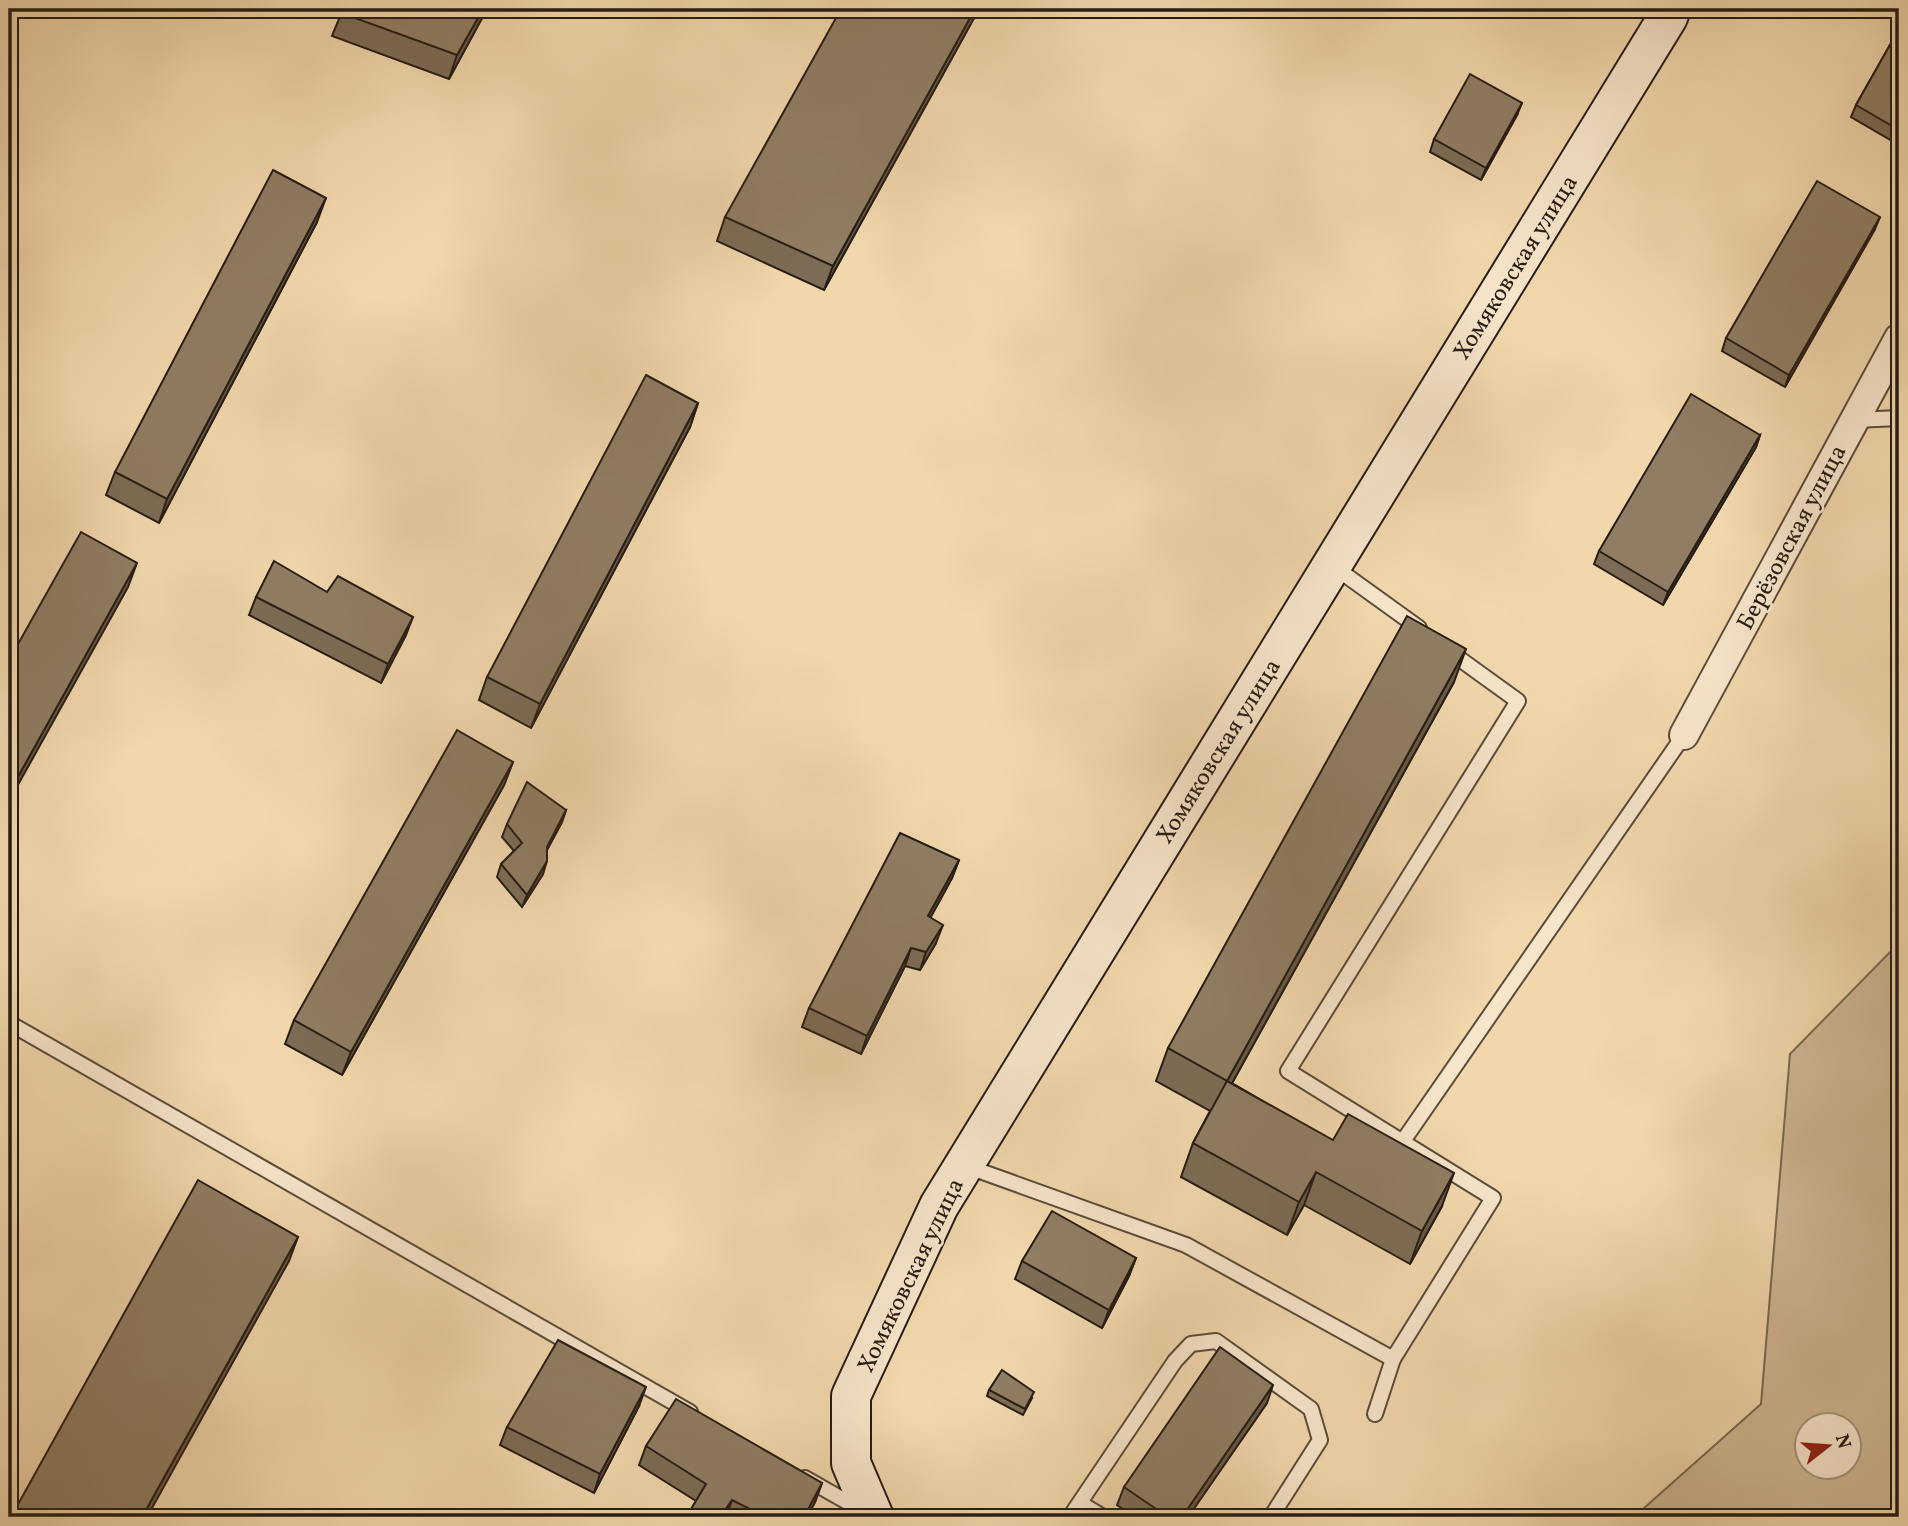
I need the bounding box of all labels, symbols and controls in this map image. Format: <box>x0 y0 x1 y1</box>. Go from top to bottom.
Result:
street label: Хомяковская улица <box>1446 169 1587 367</box>
street label: Берёзовская улица <box>1730 439 1856 637</box>
street label: Хомяковская улица <box>1149 653 1290 851</box>
street label: Хомяковская улица <box>850 1173 974 1379</box>
north arrow <box>1792 1410 1862 1480</box>
text: N <box>1828 1431 1857 1452</box>

